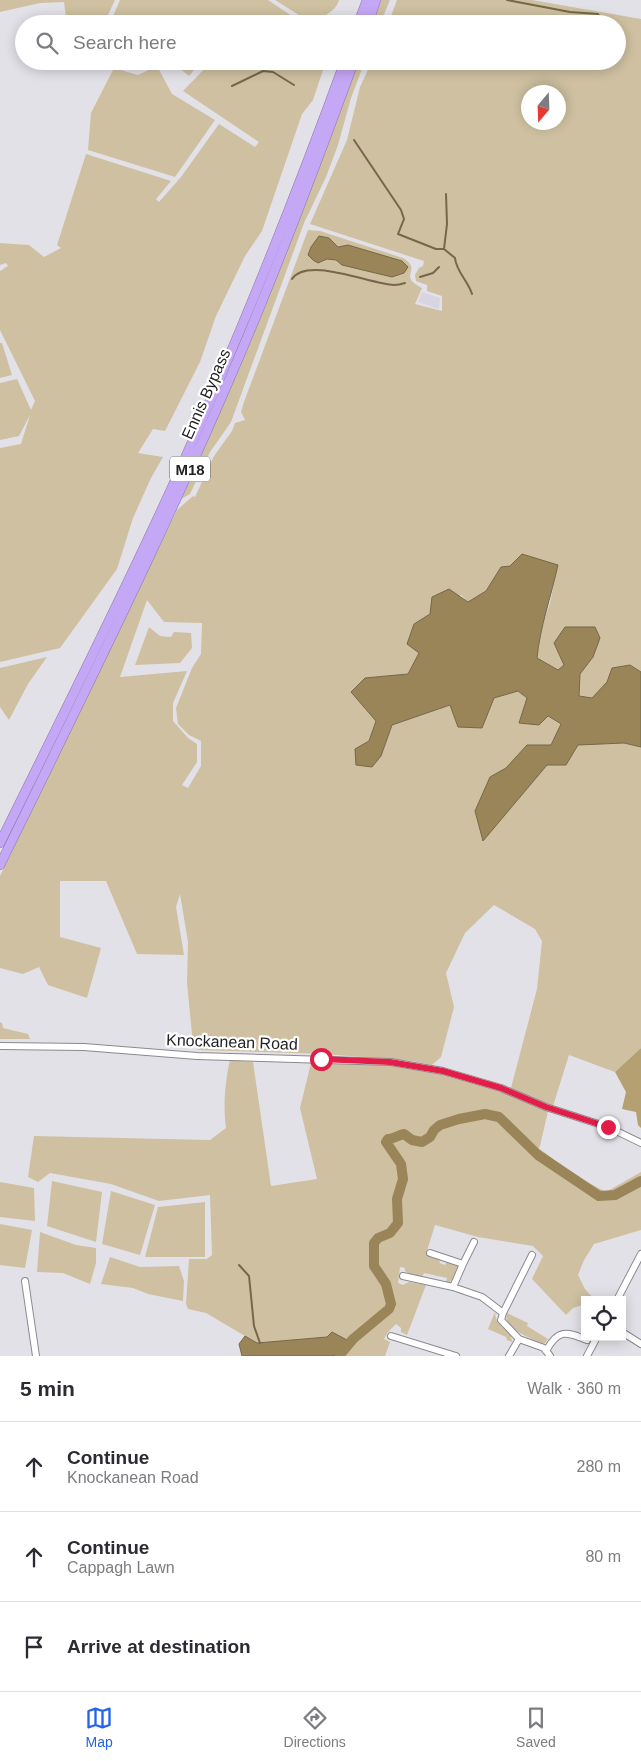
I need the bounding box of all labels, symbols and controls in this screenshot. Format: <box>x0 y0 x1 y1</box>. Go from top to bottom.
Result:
search box <box>15 15 626 70</box>
icon: search <box>33 29 61 57</box>
text: Search here <box>73 32 177 53</box>
north arrow <box>521 85 566 130</box>
street label: Ennis Bypass <box>179 346 233 442</box>
road number: M18 <box>170 456 210 482</box>
street label: Knockanean Road <box>166 1031 298 1053</box>
route start <box>310 1048 333 1071</box>
route end <box>597 1116 620 1139</box>
map controls <box>581 1296 626 1341</box>
button: locate <box>581 1296 626 1341</box>
text: 5 min <box>20 1377 75 1400</box>
text: Walk · 360 m <box>527 1380 621 1397</box>
text: Continue <box>67 1447 149 1468</box>
icon: ahead <box>20 1453 48 1481</box>
text: 280 m <box>577 1458 621 1475</box>
text: Knockanean Road <box>67 1469 199 1486</box>
text: Continue <box>67 1537 149 1558</box>
icon: ahead <box>20 1543 48 1571</box>
text: 80 m <box>585 1548 621 1565</box>
text: Cappagh Lawn <box>67 1559 175 1576</box>
icon: arrive <box>20 1633 48 1661</box>
text: Arrive at destination <box>67 1636 251 1657</box>
tab: Map <box>85 1704 113 1750</box>
tab: Directions <box>284 1704 346 1750</box>
tab: Saved <box>516 1704 556 1750</box>

